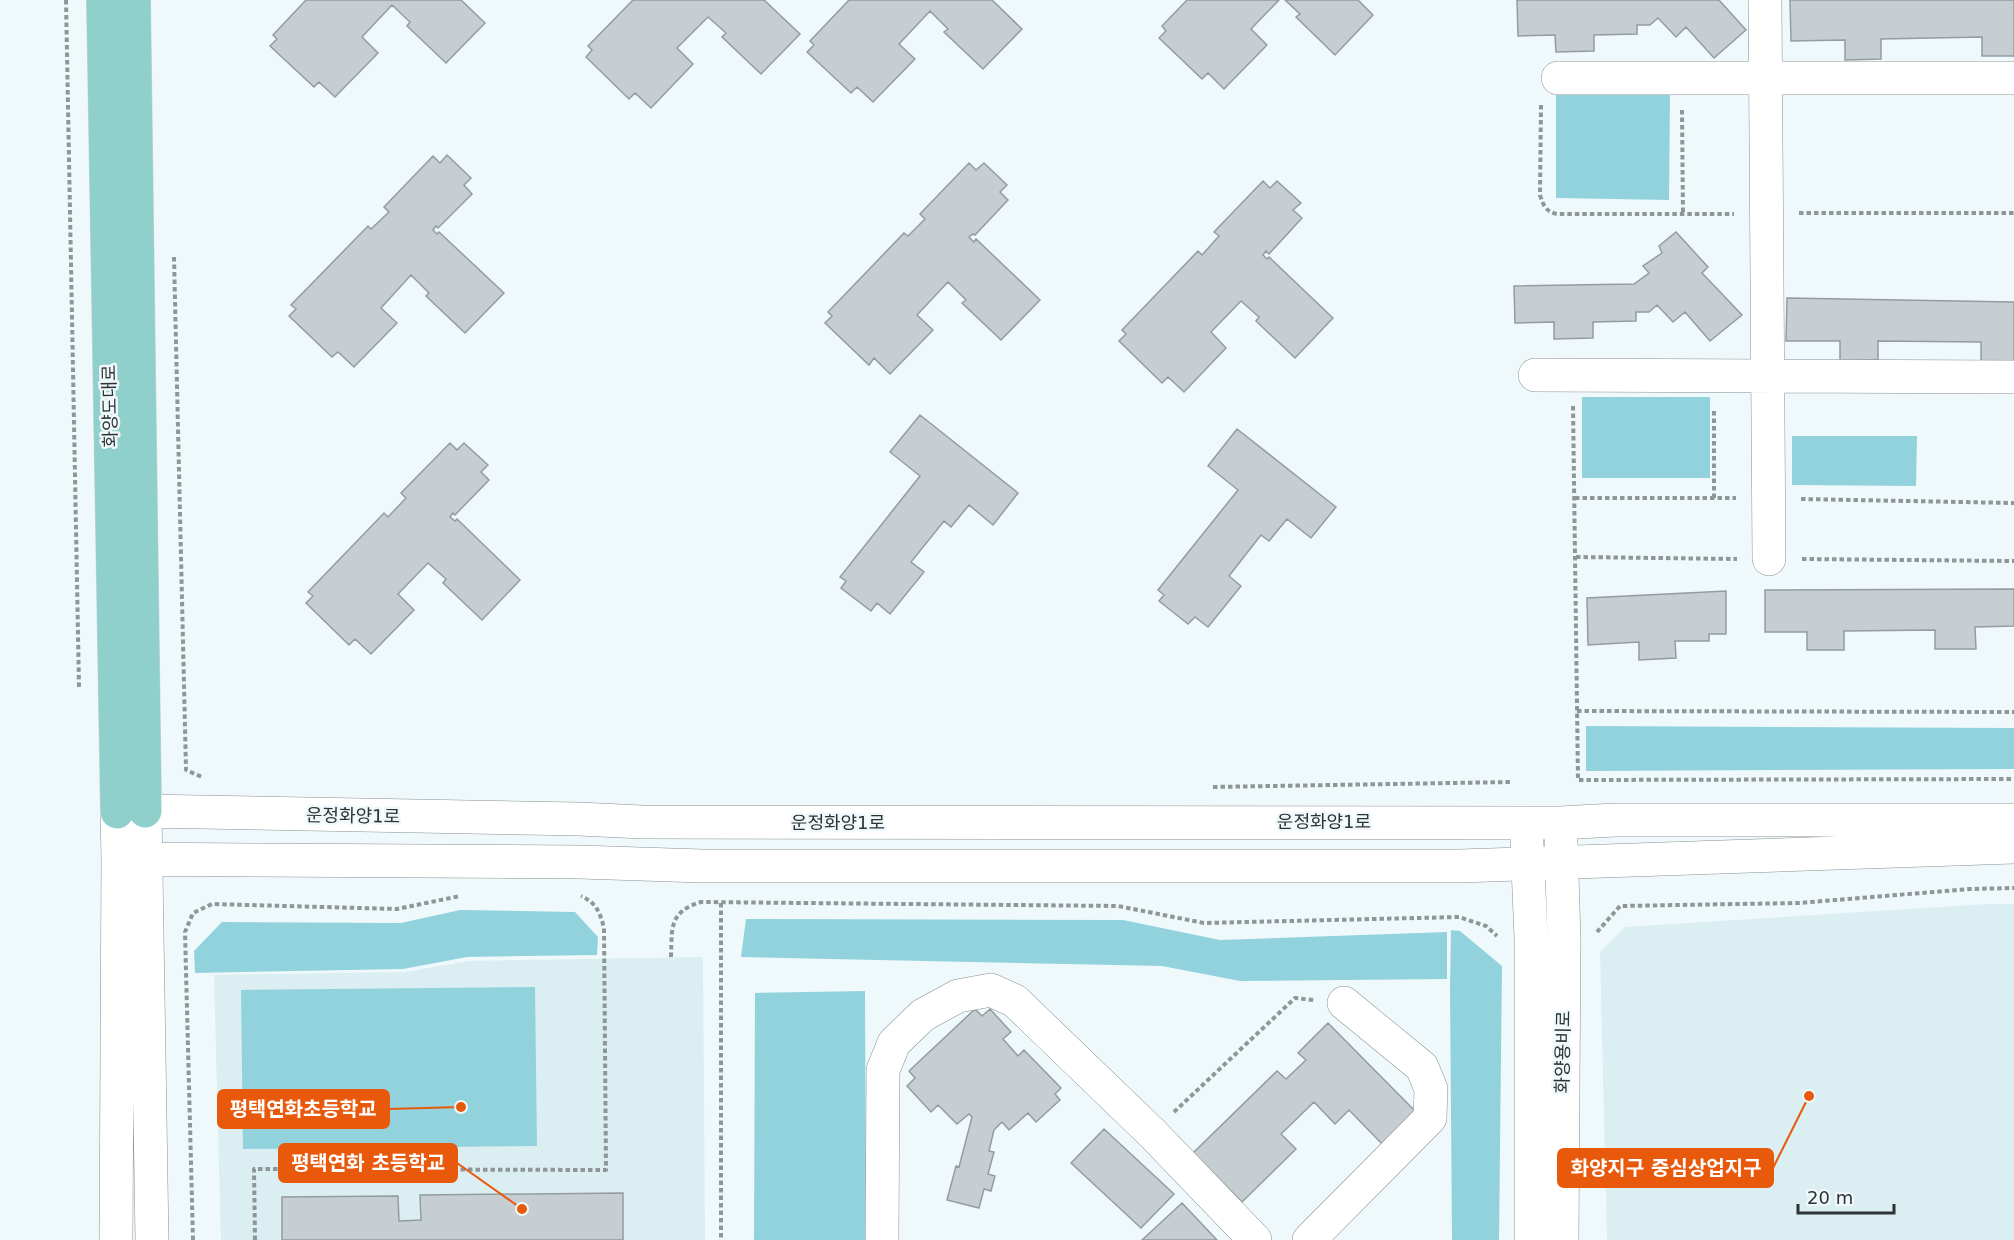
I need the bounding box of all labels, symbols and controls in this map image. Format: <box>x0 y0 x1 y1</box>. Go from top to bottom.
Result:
street label: 화양도대로 <box>98 364 121 448</box>
street label: 운정화양1로 <box>306 804 400 827</box>
street label: 운정화양1로 <box>1277 811 1371 832</box>
street label: 운정화양1로 <box>791 812 885 833</box>
street label: 화양용비로 <box>1551 1010 1574 1094</box>
callout: 평택연화초등학교 <box>218 1090 389 1128</box>
text: 평택연화초등학교 <box>229 1097 377 1121</box>
callout: 평택연화 초등학교 <box>279 1144 457 1182</box>
callout: 화양지구 중심상업지구 <box>1558 1149 1773 1187</box>
text: 평택연화 초등학교 <box>291 1151 445 1175</box>
text: 화양지구 중심상업지구 <box>1571 1156 1761 1180</box>
scale bar <box>1798 1177 1894 1215</box>
text: 20 m <box>1807 1187 1853 1208</box>

